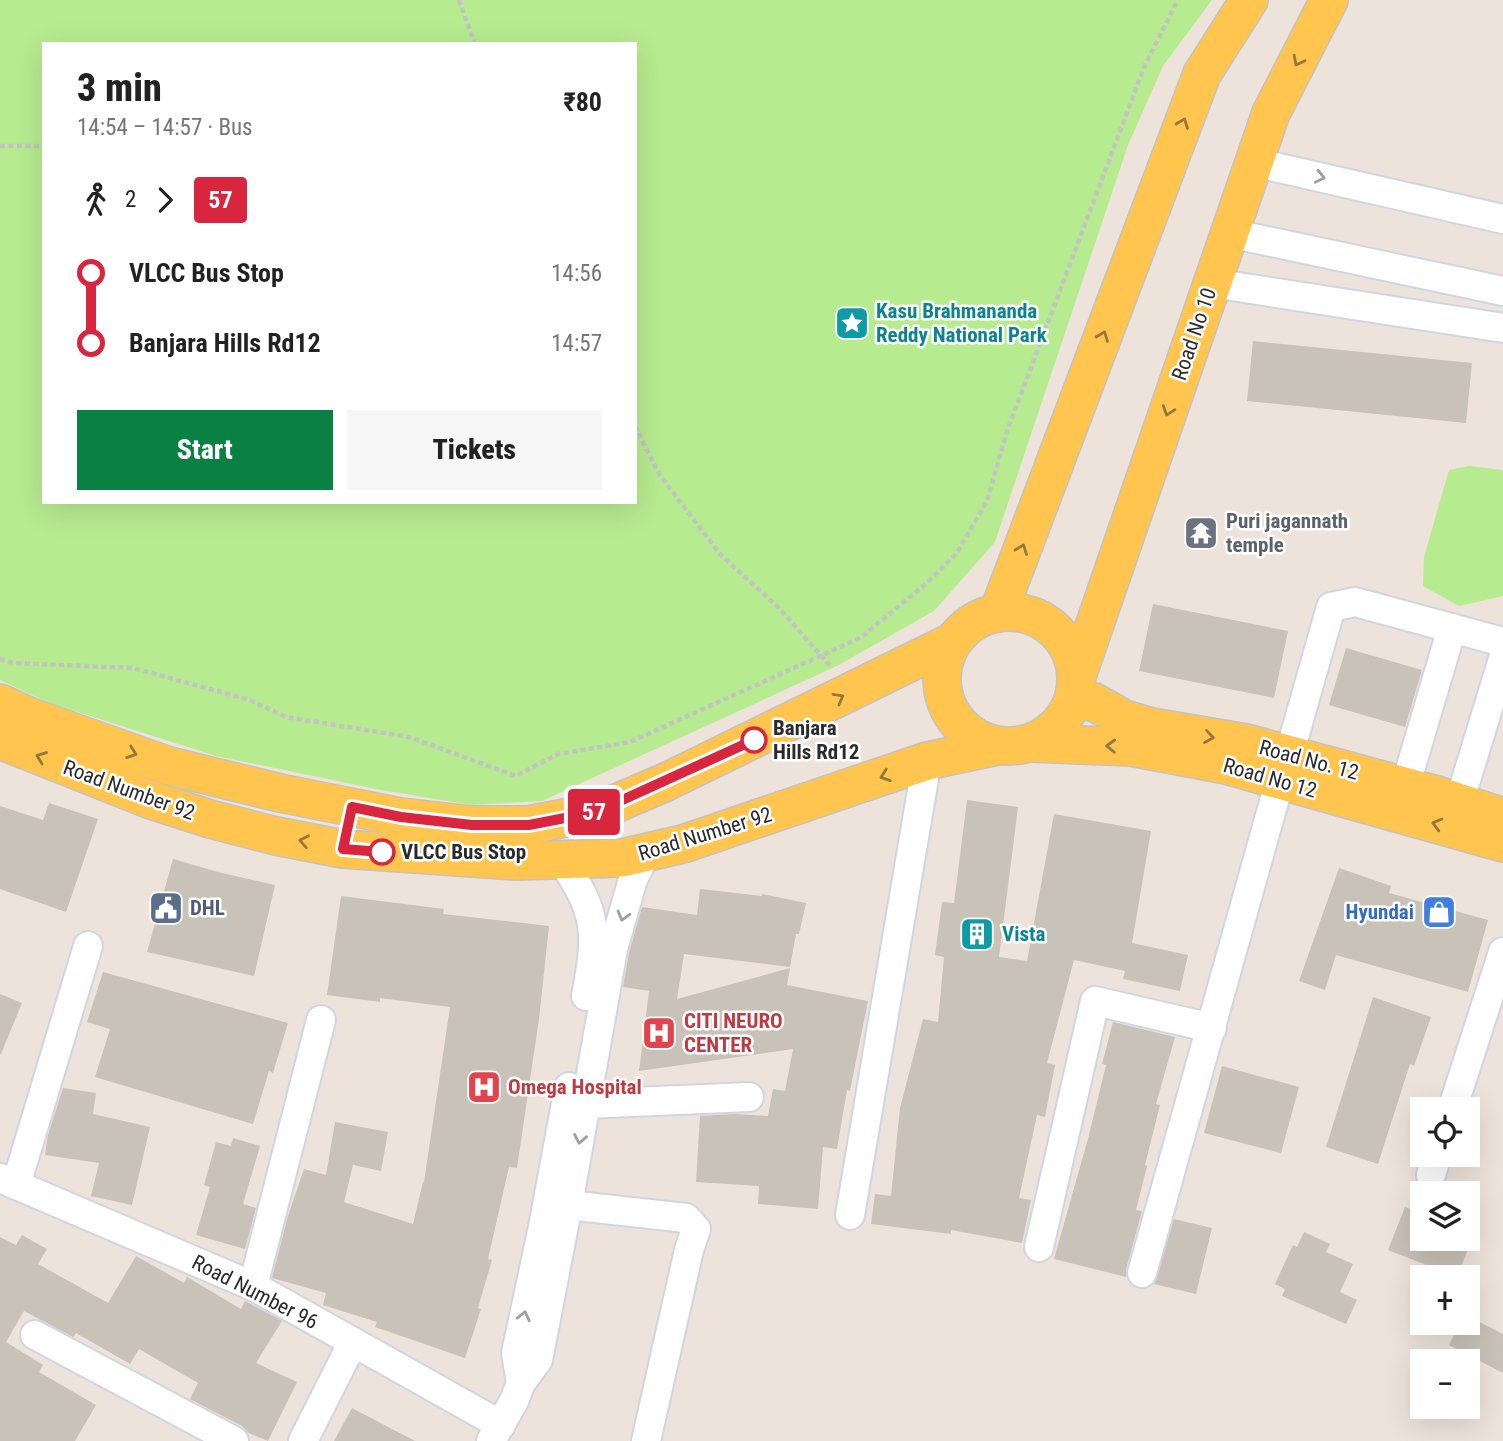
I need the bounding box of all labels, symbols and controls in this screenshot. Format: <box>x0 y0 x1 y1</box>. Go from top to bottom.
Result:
one-way arrow <box>1292 54 1306 66</box>
text: 3 min <box>77 66 162 110</box>
text: ₹80 <box>563 87 602 117</box>
text: 14:54 – 14:57 · Bus <box>77 114 253 141</box>
one-way arrow <box>1175 118 1189 130</box>
one-way arrow <box>1314 169 1326 183</box>
icon: walk <box>77 181 115 219</box>
icon: forward <box>146 181 184 219</box>
text: 2 <box>125 186 136 213</box>
text: 57 <box>208 186 233 214</box>
text: VLCC Bus Stop <box>129 258 284 288</box>
text: 14:56 <box>551 260 602 287</box>
street label: Road No 10 <box>1167 285 1221 383</box>
place label: Kasu Brahmananda Reddy National Park <box>876 299 1048 347</box>
place icon: Kasu Brahmananda Reddy National Park <box>833 304 871 342</box>
text: Banjara Hills Rd12 <box>129 328 321 358</box>
text: 14:57 <box>551 330 602 357</box>
one-way arrow <box>1095 330 1109 342</box>
one-way arrow <box>1162 405 1176 417</box>
button: Start <box>77 410 333 490</box>
button: Tickets <box>347 410 602 490</box>
place label: Puri jagannath temple <box>1226 509 1348 557</box>
temple icon: Puri jagannath temple <box>1182 514 1220 552</box>
one-way arrow <box>1014 543 1028 555</box>
one-way arrow <box>832 693 844 706</box>
place label: Banjara Hills Rd12 <box>773 716 859 764</box>
marker: Banjara Hills Rd12 <box>741 727 767 753</box>
one-way arrow <box>1203 729 1215 744</box>
street label: Road No. 12 <box>1257 735 1361 785</box>
one-way arrow <box>1105 738 1116 753</box>
one-way arrow <box>126 745 138 759</box>
one-way arrow <box>36 752 48 766</box>
street label: Road No 12 <box>1221 753 1319 803</box>
street label: Road Number 92 <box>60 755 198 825</box>
one-way arrow <box>879 768 892 782</box>
line badge: 57 <box>562 789 626 835</box>
text: 57 <box>582 798 606 826</box>
street label: Road Number 92 <box>635 802 775 866</box>
one-way arrow <box>1431 818 1443 833</box>
one-way arrow <box>298 835 310 850</box>
marker: VLCC Bus Stop <box>369 839 395 865</box>
place label: VLCC Bus Stop <box>401 840 526 864</box>
public building icon: DHL <box>147 889 185 927</box>
shop icon: Hyundai <box>1420 893 1458 931</box>
place label: DHL <box>190 896 225 920</box>
place label: Hyundai <box>1346 900 1414 924</box>
one-way arrow <box>616 909 631 921</box>
building icon: Vista <box>958 915 996 953</box>
place label: Vista <box>1002 922 1045 946</box>
place label: CITI NEURO CENTER <box>684 1009 783 1057</box>
hospital icon: CITI NEURO CENTER <box>640 1014 678 1052</box>
hospital icon: Omega Hospital <box>465 1068 503 1106</box>
place label: Omega Hospital <box>508 1075 642 1099</box>
map controls <box>1410 1097 1480 1419</box>
button: locate <box>1410 1097 1480 1167</box>
one-way arrow <box>573 1133 588 1145</box>
button: layers <box>1410 1181 1480 1251</box>
street label: Road Number 96 <box>188 1250 322 1334</box>
button: + <box>1410 1265 1480 1335</box>
one-way arrow <box>515 1310 530 1322</box>
button: − <box>1410 1349 1480 1419</box>

